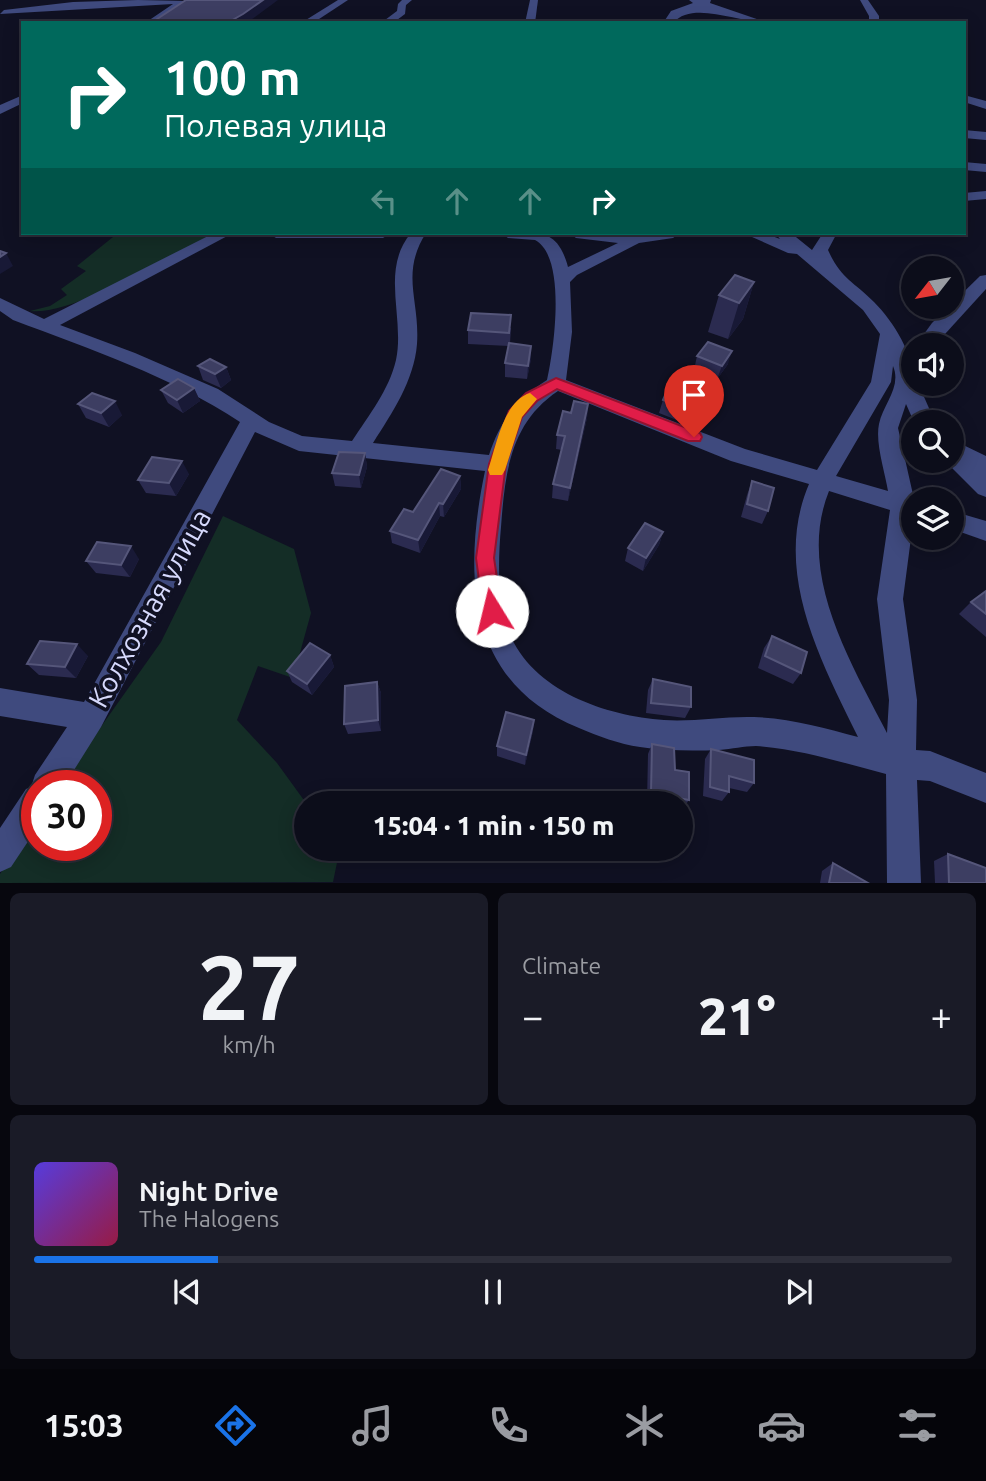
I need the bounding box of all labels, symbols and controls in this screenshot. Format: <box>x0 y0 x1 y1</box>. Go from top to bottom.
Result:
icon: right <box>49 49 140 140</box>
text: 100 m <box>164 49 301 104</box>
text: Полевая улица <box>164 107 387 143</box>
icon: left <box>365 182 403 220</box>
icon: ahead <box>438 182 476 220</box>
icon: ahead <box>511 182 549 220</box>
icon: right <box>584 182 622 220</box>
north arrow <box>901 256 964 318</box>
map controls <box>901 256 964 550</box>
button: sound <box>901 333 964 396</box>
pin <box>664 365 724 437</box>
icon: arrive <box>675 376 713 414</box>
button: search <box>901 410 964 473</box>
button: layers <box>901 487 964 550</box>
street label: Колхозная улица <box>82 504 216 712</box>
position arrow <box>455 574 529 648</box>
speed limit sign: 30 <box>21 770 112 861</box>
text: 15:04 · 1 min · 150 m <box>373 811 614 840</box>
text: 27 <box>198 935 300 1037</box>
text: Climate <box>522 953 601 978</box>
text: 21° <box>698 987 776 1045</box>
text: − <box>522 995 543 1037</box>
text: + <box>931 995 952 1037</box>
text: km/h <box>222 1032 276 1057</box>
text: Night Drive <box>139 1177 279 1206</box>
text: The Halogens <box>139 1206 279 1231</box>
icon: previous <box>168 1273 206 1311</box>
icon: pause <box>474 1273 512 1311</box>
icon: next <box>780 1273 818 1311</box>
icon: directions <box>211 1401 260 1450</box>
icon: music <box>348 1401 397 1450</box>
icon: phone <box>484 1401 533 1450</box>
icon: climate <box>620 1401 669 1450</box>
icon: car <box>757 1401 806 1450</box>
icon: filters <box>893 1401 942 1450</box>
text: 15:03 <box>44 1407 124 1443</box>

